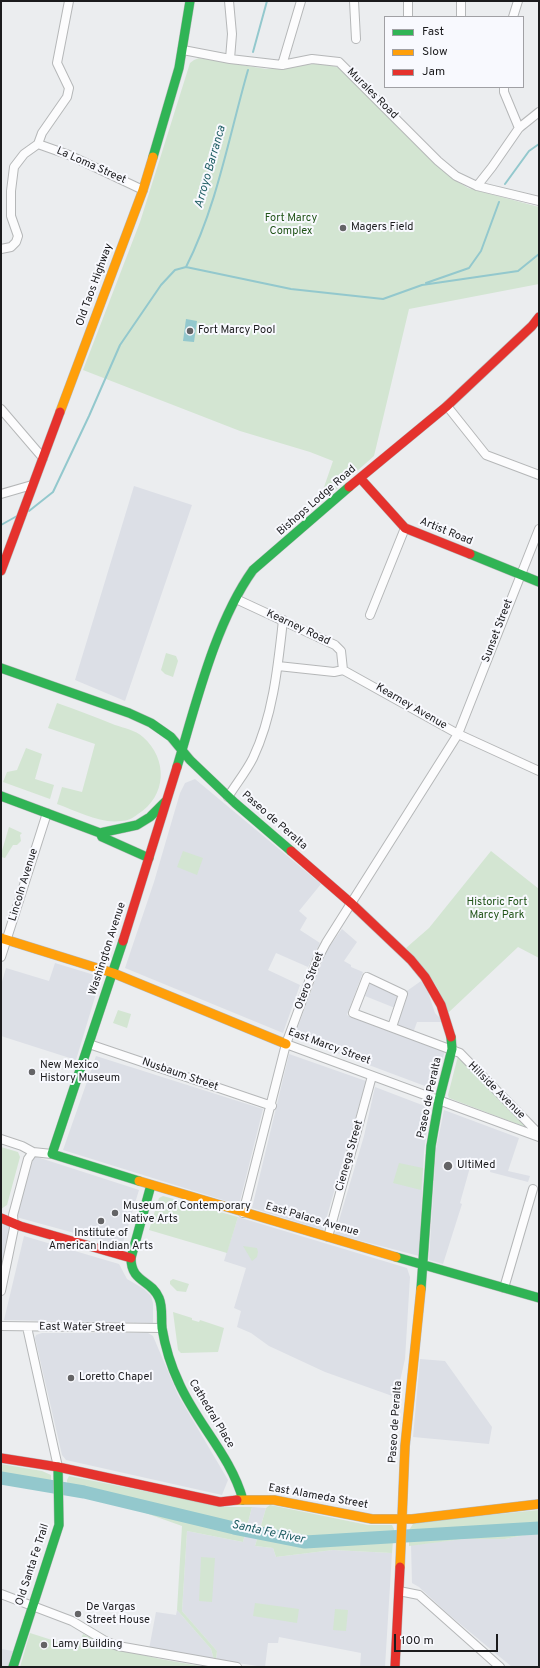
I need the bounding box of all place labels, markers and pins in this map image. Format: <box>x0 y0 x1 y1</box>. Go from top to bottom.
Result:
place label: Magers Field <box>351 221 414 235</box>
marker: Magers Field <box>338 223 348 233</box>
place label: Fort Marcy Pool <box>198 324 275 338</box>
marker: Fort Marcy Pool <box>185 326 195 336</box>
place label: New Mexico History Museum <box>40 1059 120 1085</box>
marker: New Mexico History Museum <box>27 1067 37 1077</box>
place label: UltiMed <box>457 1159 495 1173</box>
marker: UltiMed <box>442 1160 454 1172</box>
place label: Museum of Contemporary Native Arts <box>123 1200 251 1226</box>
marker: Museum of Contemporary Native Arts <box>110 1208 120 1218</box>
marker: Institute of American Indian Arts <box>96 1216 106 1226</box>
place label: Institute of American Indian Arts <box>49 1227 153 1253</box>
place label: Loretto Chapel <box>79 1371 152 1385</box>
marker: Loretto Chapel <box>66 1373 76 1383</box>
place label: De Vargas Street House <box>86 1601 150 1627</box>
marker: De Vargas Street House <box>73 1609 83 1619</box>
place label: Lamy Building <box>52 1638 122 1652</box>
marker: Lamy Building <box>39 1640 49 1650</box>

